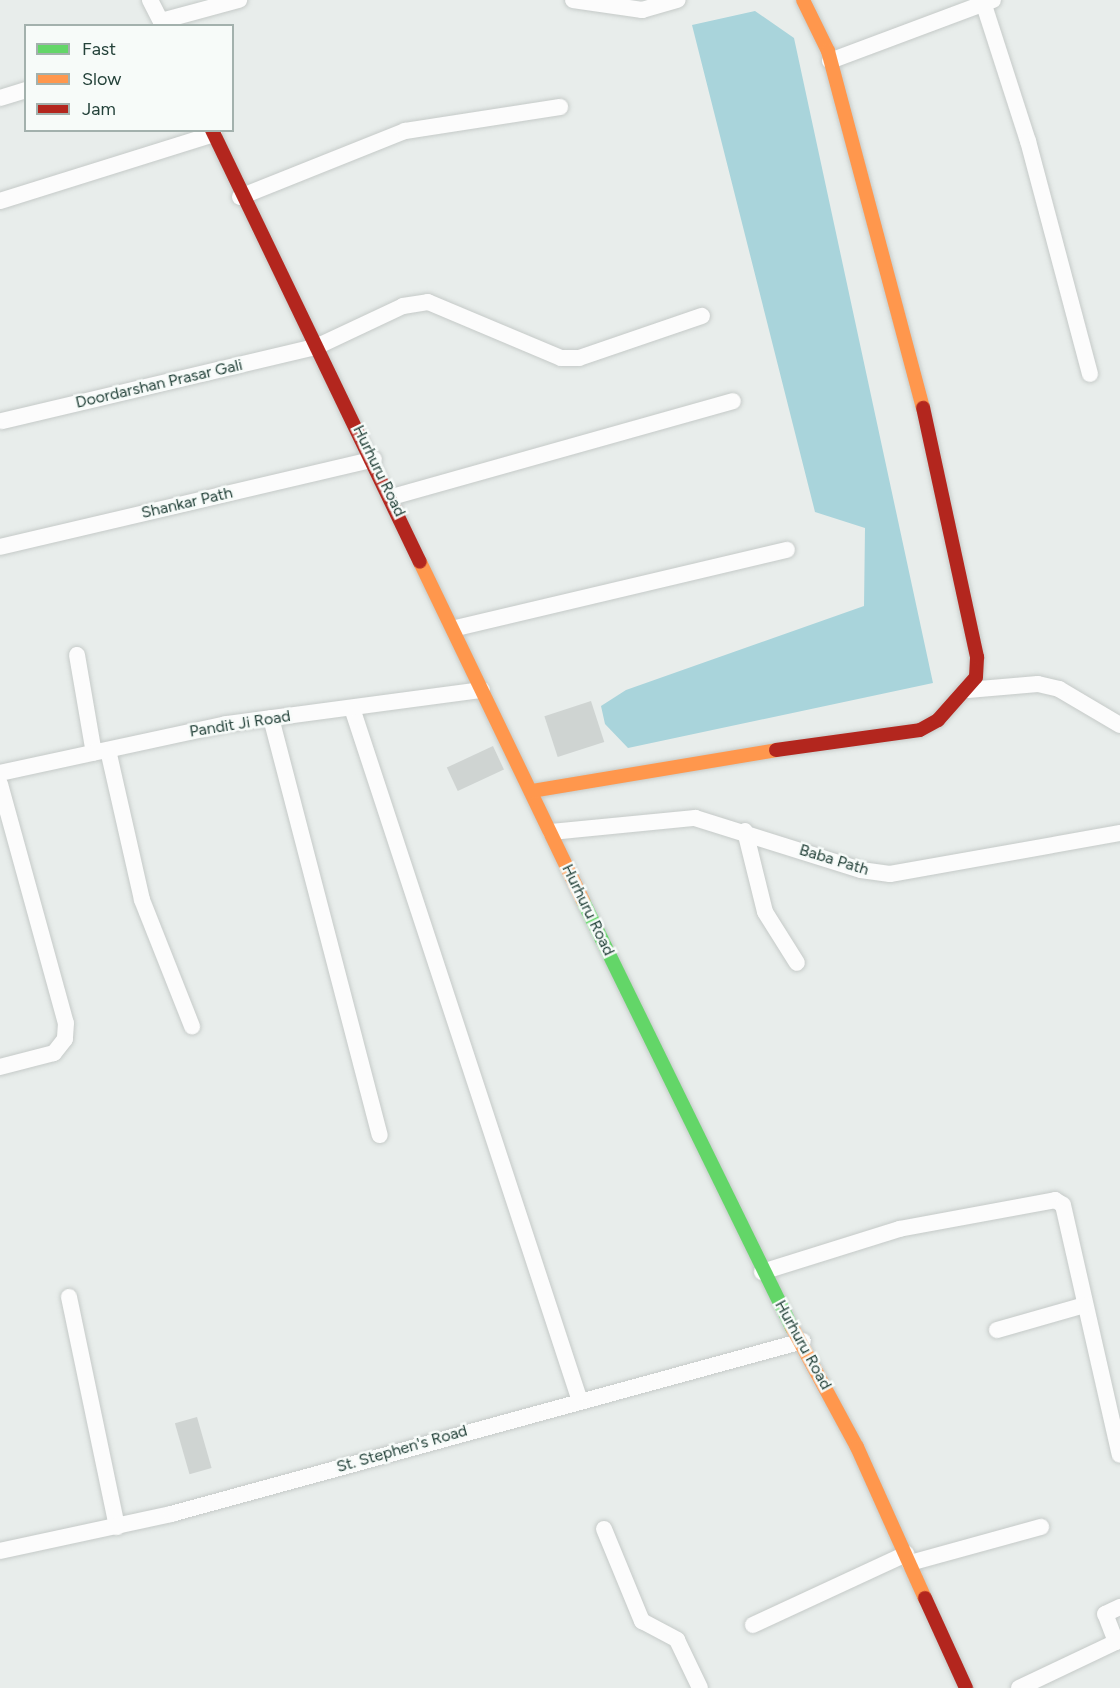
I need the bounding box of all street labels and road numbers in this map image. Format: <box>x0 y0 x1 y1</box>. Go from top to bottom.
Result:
street label: Doordarshan Prasar Gali <box>74 355 244 413</box>
street label: Hurhuru Road <box>349 422 409 520</box>
street label: Shankar Path <box>139 483 235 523</box>
street label: Pandit Ji Road <box>188 707 292 741</box>
street label: Baba Path <box>797 840 871 880</box>
street label: Hurhuru Road <box>558 861 618 959</box>
street label: Hurhuru Road <box>771 1297 835 1393</box>
street label: St. Stephen's Road <box>334 1421 470 1477</box>

